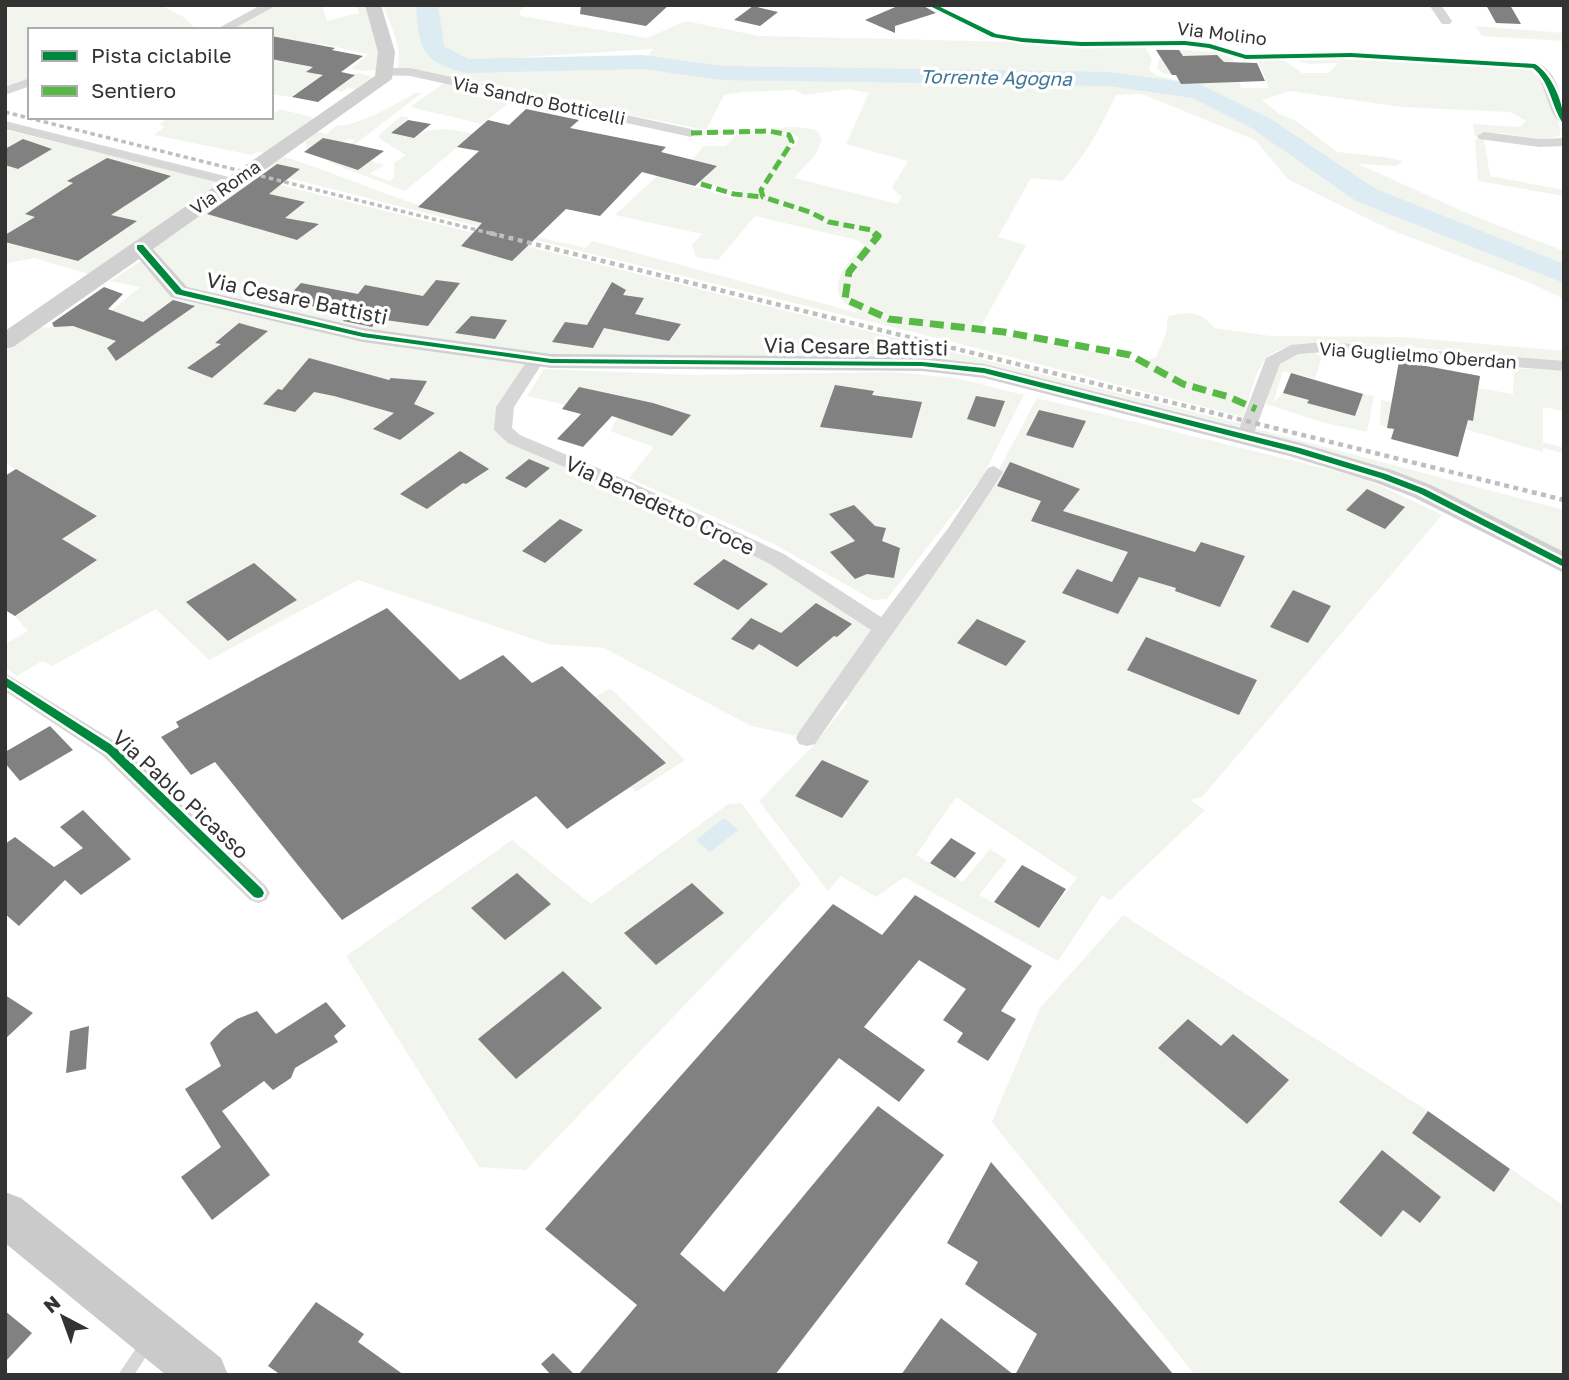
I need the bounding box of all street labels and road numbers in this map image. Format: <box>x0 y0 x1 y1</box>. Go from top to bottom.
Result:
street label: Via Molino <box>1176 17 1268 49</box>
street label: Via Sandro Botticelli <box>451 71 627 129</box>
street label: Via Roma <box>186 155 264 219</box>
street label: Via Cesare Battisti <box>204 266 390 330</box>
street label: Via Cesare Battisti <box>763 331 949 361</box>
street label: Via Guglielmo Oberdan <box>1318 337 1518 373</box>
street label: Via Benedetto Croce <box>561 450 759 560</box>
street label: Via Pablo Picasso <box>107 724 255 864</box>

